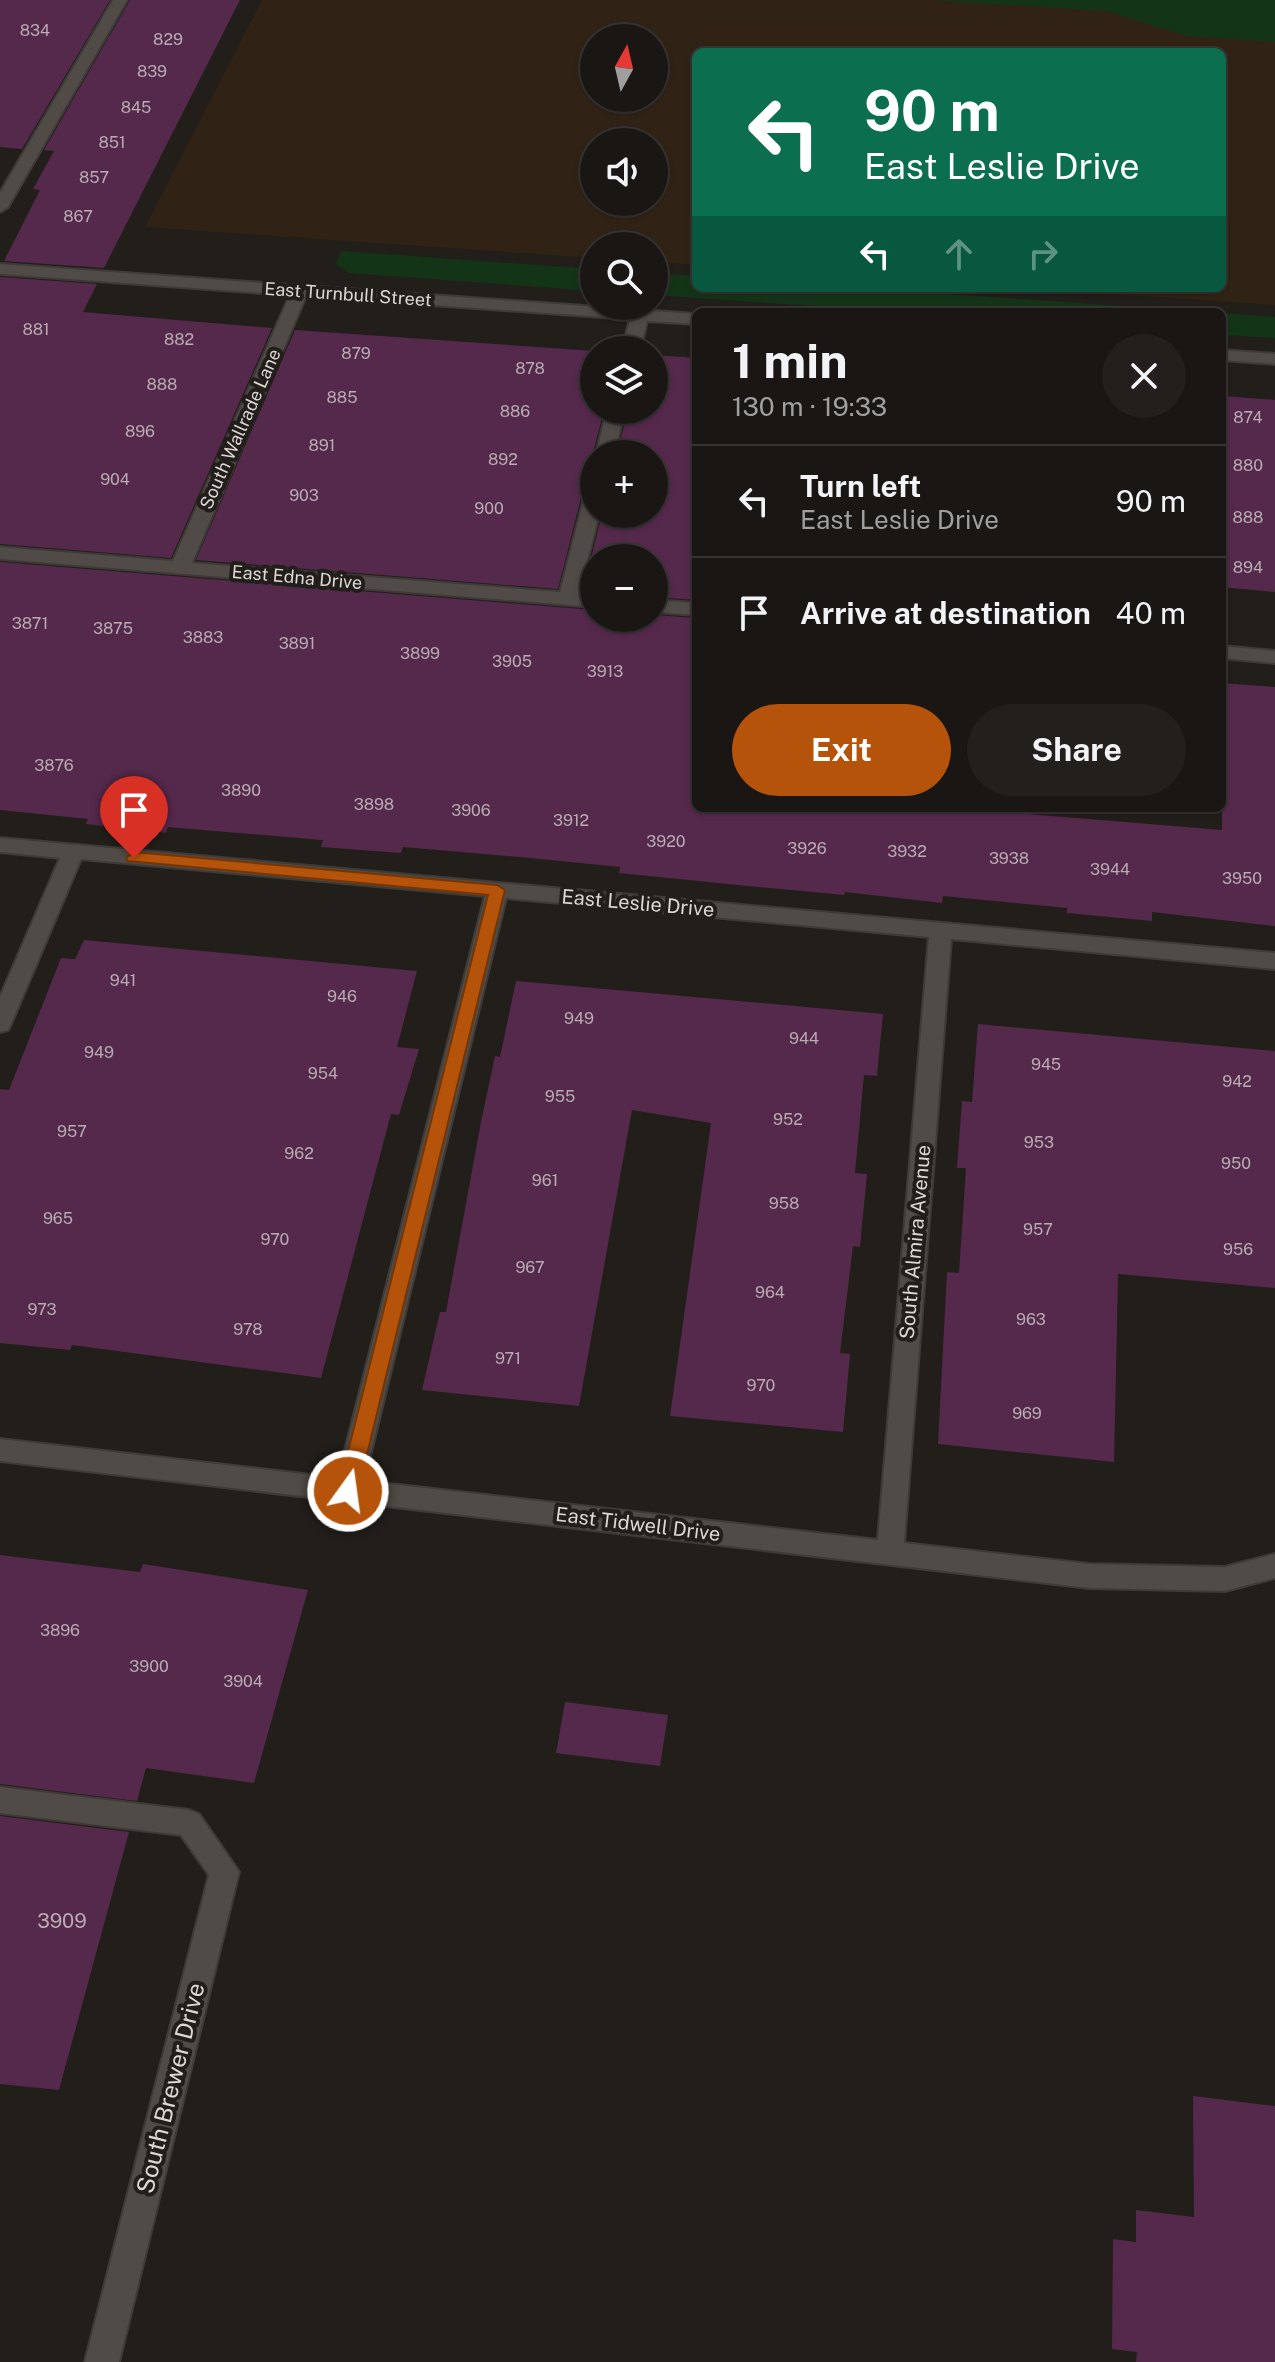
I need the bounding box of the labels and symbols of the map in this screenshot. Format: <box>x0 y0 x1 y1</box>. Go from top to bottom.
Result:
house number: 834 <box>20 21 50 40</box>
north arrow <box>580 24 668 112</box>
house number: 829 <box>153 30 183 49</box>
house number: 839 <box>137 62 167 81</box>
house number: 845 <box>121 98 151 117</box>
house number: 851 <box>98 133 126 152</box>
house number: 857 <box>79 168 109 187</box>
house number: 867 <box>63 207 93 226</box>
street label: East Turnbull Street <box>264 278 432 310</box>
house number: 881 <box>22 320 50 339</box>
house number: 882 <box>164 330 194 349</box>
house number: 879 <box>341 344 371 363</box>
street label: South Wallrade Lane <box>195 346 285 512</box>
house number: 878 <box>515 359 545 378</box>
house number: 888 <box>147 375 177 394</box>
house number: 885 <box>327 388 357 407</box>
house number: 886 <box>500 402 530 421</box>
house number: 874 <box>1233 408 1263 427</box>
house number: 896 <box>125 422 155 441</box>
house number: 891 <box>309 436 335 455</box>
house number: 892 <box>488 450 518 469</box>
house number: 880 <box>1233 456 1263 475</box>
house number: 904 <box>100 470 130 489</box>
house number: 903 <box>289 486 319 505</box>
house number: 900 <box>474 499 504 518</box>
house number: 888 <box>1233 508 1263 527</box>
house number: 894 <box>1233 558 1263 577</box>
street label: East Edna Drive <box>231 561 363 593</box>
house number: 3871 <box>12 614 48 633</box>
house number: 3875 <box>93 619 133 638</box>
house number: 3883 <box>183 628 223 647</box>
house number: 3891 <box>279 634 315 653</box>
house number: 3899 <box>400 644 440 663</box>
house number: 3905 <box>492 652 532 671</box>
house number: 3913 <box>587 662 623 681</box>
house number: 3876 <box>34 756 74 775</box>
pin <box>100 776 168 858</box>
house number: 3890 <box>221 781 261 800</box>
house number: 3898 <box>354 795 394 814</box>
house number: 3906 <box>451 801 491 820</box>
house number: 3912 <box>553 811 589 830</box>
house number: 3920 <box>646 832 686 851</box>
house number: 3926 <box>787 839 827 858</box>
house number: 3932 <box>887 842 927 861</box>
house number: 3938 <box>989 849 1029 868</box>
house number: 3944 <box>1090 860 1130 879</box>
house number: 3950 <box>1222 869 1262 888</box>
street label: East Leslie Drive <box>561 884 715 922</box>
house number: 941 <box>110 971 136 990</box>
house number: 946 <box>327 987 357 1006</box>
house number: 949 <box>564 1009 594 1028</box>
house number: 944 <box>789 1029 819 1048</box>
house number: 949 <box>84 1043 114 1062</box>
house number: 945 <box>1031 1055 1061 1074</box>
house number: 954 <box>308 1064 338 1083</box>
house number: 942 <box>1222 1072 1252 1091</box>
house number: 955 <box>545 1087 575 1106</box>
house number: 952 <box>773 1110 803 1129</box>
house number: 957 <box>57 1122 87 1141</box>
house number: 953 <box>1024 1133 1054 1152</box>
house number: 962 <box>284 1144 314 1163</box>
street label: South Almira Avenue <box>895 1144 935 1340</box>
house number: 950 <box>1221 1154 1251 1173</box>
house number: 961 <box>532 1171 558 1190</box>
house number: 958 <box>769 1194 799 1213</box>
house number: 965 <box>43 1209 73 1228</box>
house number: 957 <box>1023 1220 1053 1239</box>
house number: 970 <box>261 1230 290 1249</box>
house number: 956 <box>1223 1240 1253 1259</box>
house number: 967 <box>515 1258 545 1277</box>
house number: 964 <box>755 1283 785 1302</box>
house number: 973 <box>27 1300 57 1319</box>
house number: 963 <box>1016 1310 1046 1329</box>
house number: 978 <box>233 1320 263 1339</box>
house number: 971 <box>495 1349 521 1368</box>
house number: 970 <box>747 1376 776 1395</box>
house number: 969 <box>1012 1404 1042 1423</box>
position arrow <box>306 1449 390 1533</box>
street label: East Tidwell Drive <box>554 1502 722 1546</box>
house number: 3896 <box>40 1621 80 1640</box>
house number: 3900 <box>129 1657 169 1676</box>
house number: 3904 <box>223 1672 263 1691</box>
house number: 3909 <box>37 1909 87 1933</box>
street label: South Brewer Drive <box>130 1980 210 2196</box>

